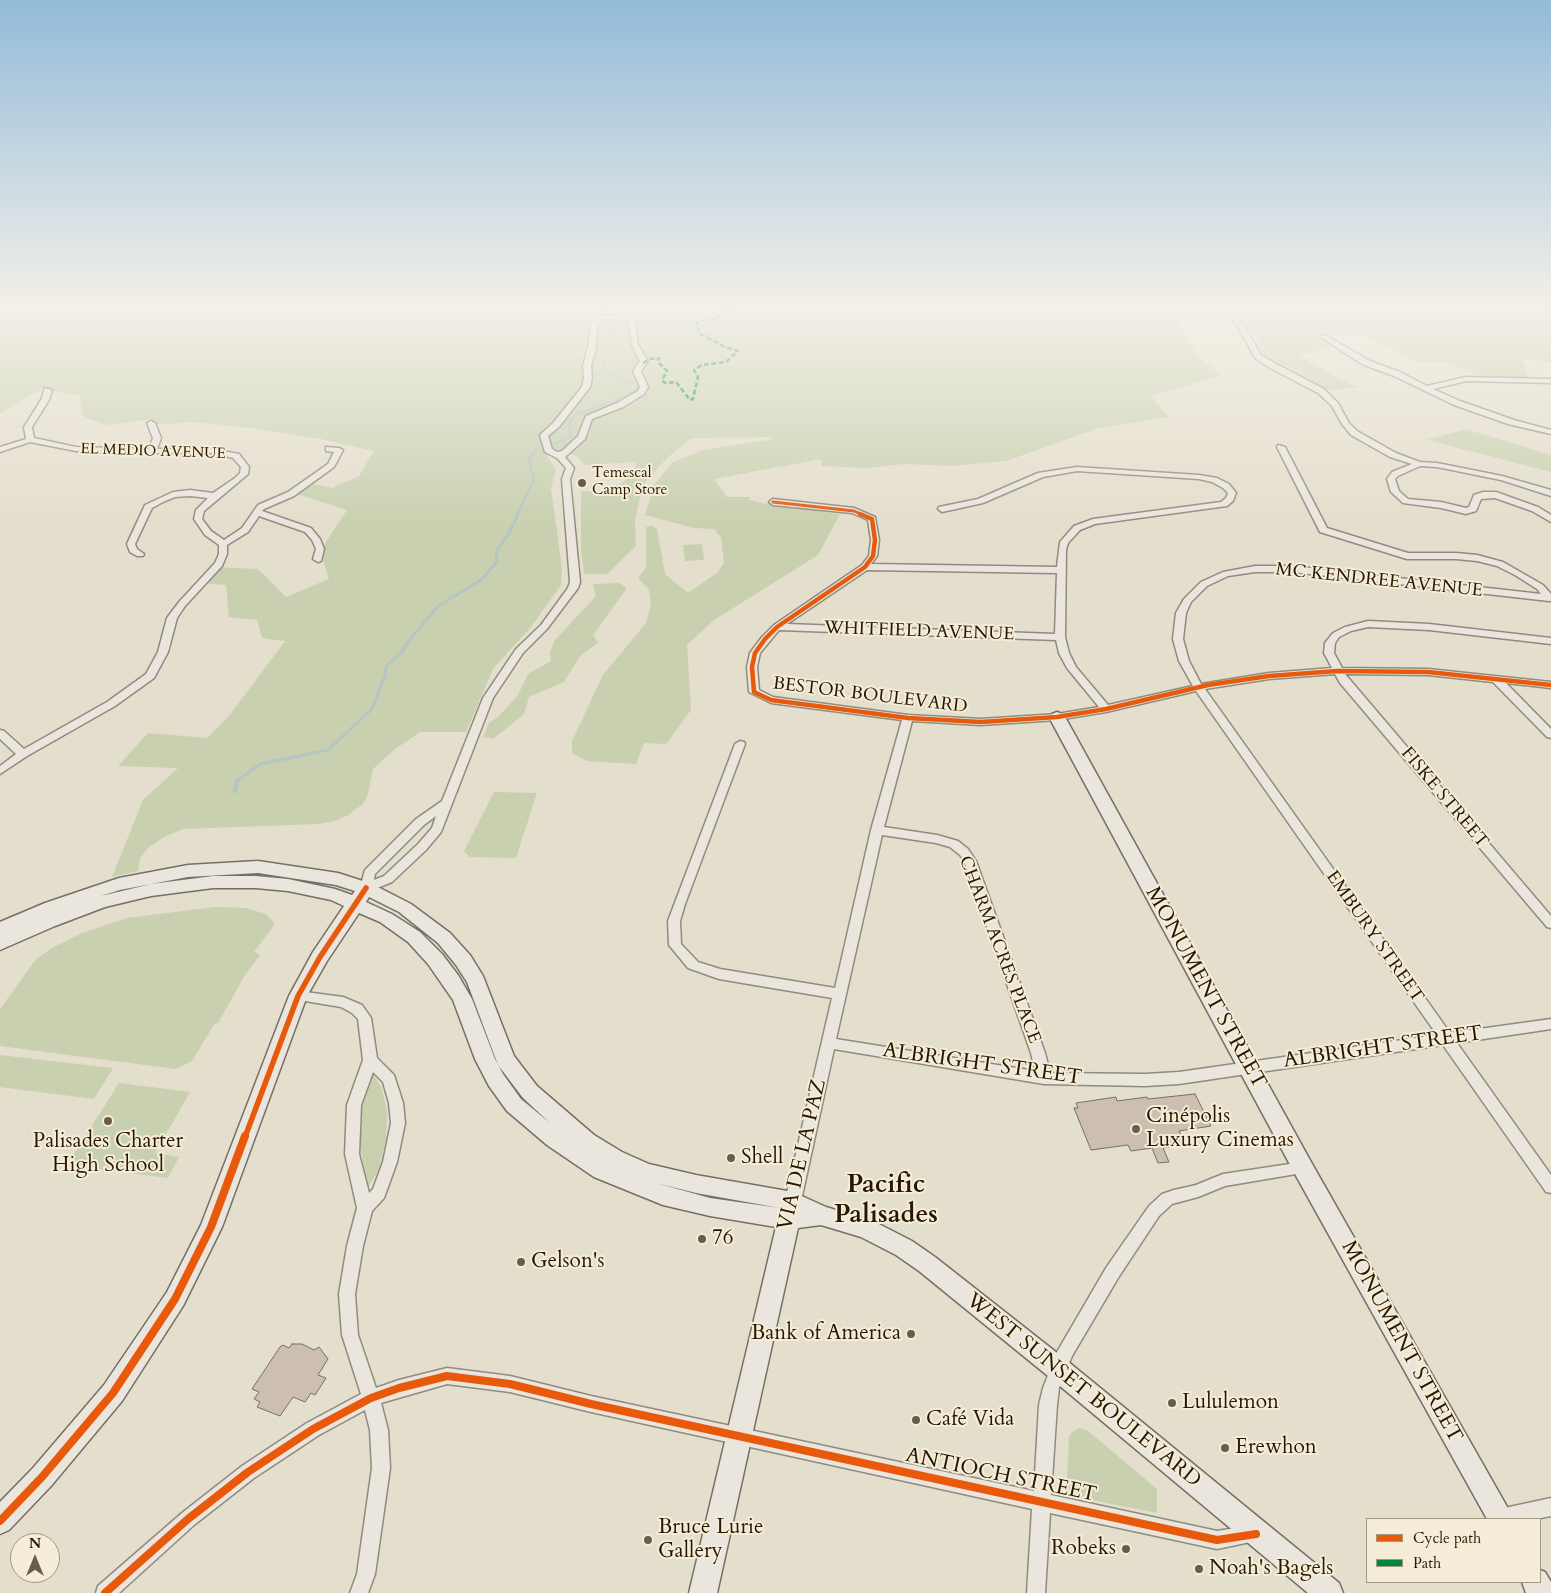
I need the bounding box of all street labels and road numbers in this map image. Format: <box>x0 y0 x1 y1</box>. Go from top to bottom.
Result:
street label: EL MEDIO AVENUE <box>80 440 226 464</box>
street label: MC KENDREE AVENUE <box>1275 559 1483 603</box>
street label: WHITFIELD AVENUE <box>823 618 1015 646</box>
street label: BESTOR BOULEVARD <box>771 673 969 719</box>
street label: FISKE STREET <box>1396 743 1492 853</box>
street label: CHARM ACRES PLACE <box>953 853 1045 1047</box>
street label: EMBURY STREET <box>1320 867 1428 1007</box>
street label: MONUMENT STREET <box>1139 883 1271 1093</box>
street label: ALBRIGHT STREET <box>1282 1022 1484 1074</box>
street label: ALBRIGHT STREET <box>881 1039 1083 1091</box>
street label: VIA DE LA PAZ <box>773 1077 833 1233</box>
street label: MONUMENT STREET <box>1335 1237 1467 1447</box>
street label: WEST SUNSET BOULEVARD <box>960 1288 1206 1494</box>
street label: ANTIOCH STREET <box>903 1443 1099 1509</box>

